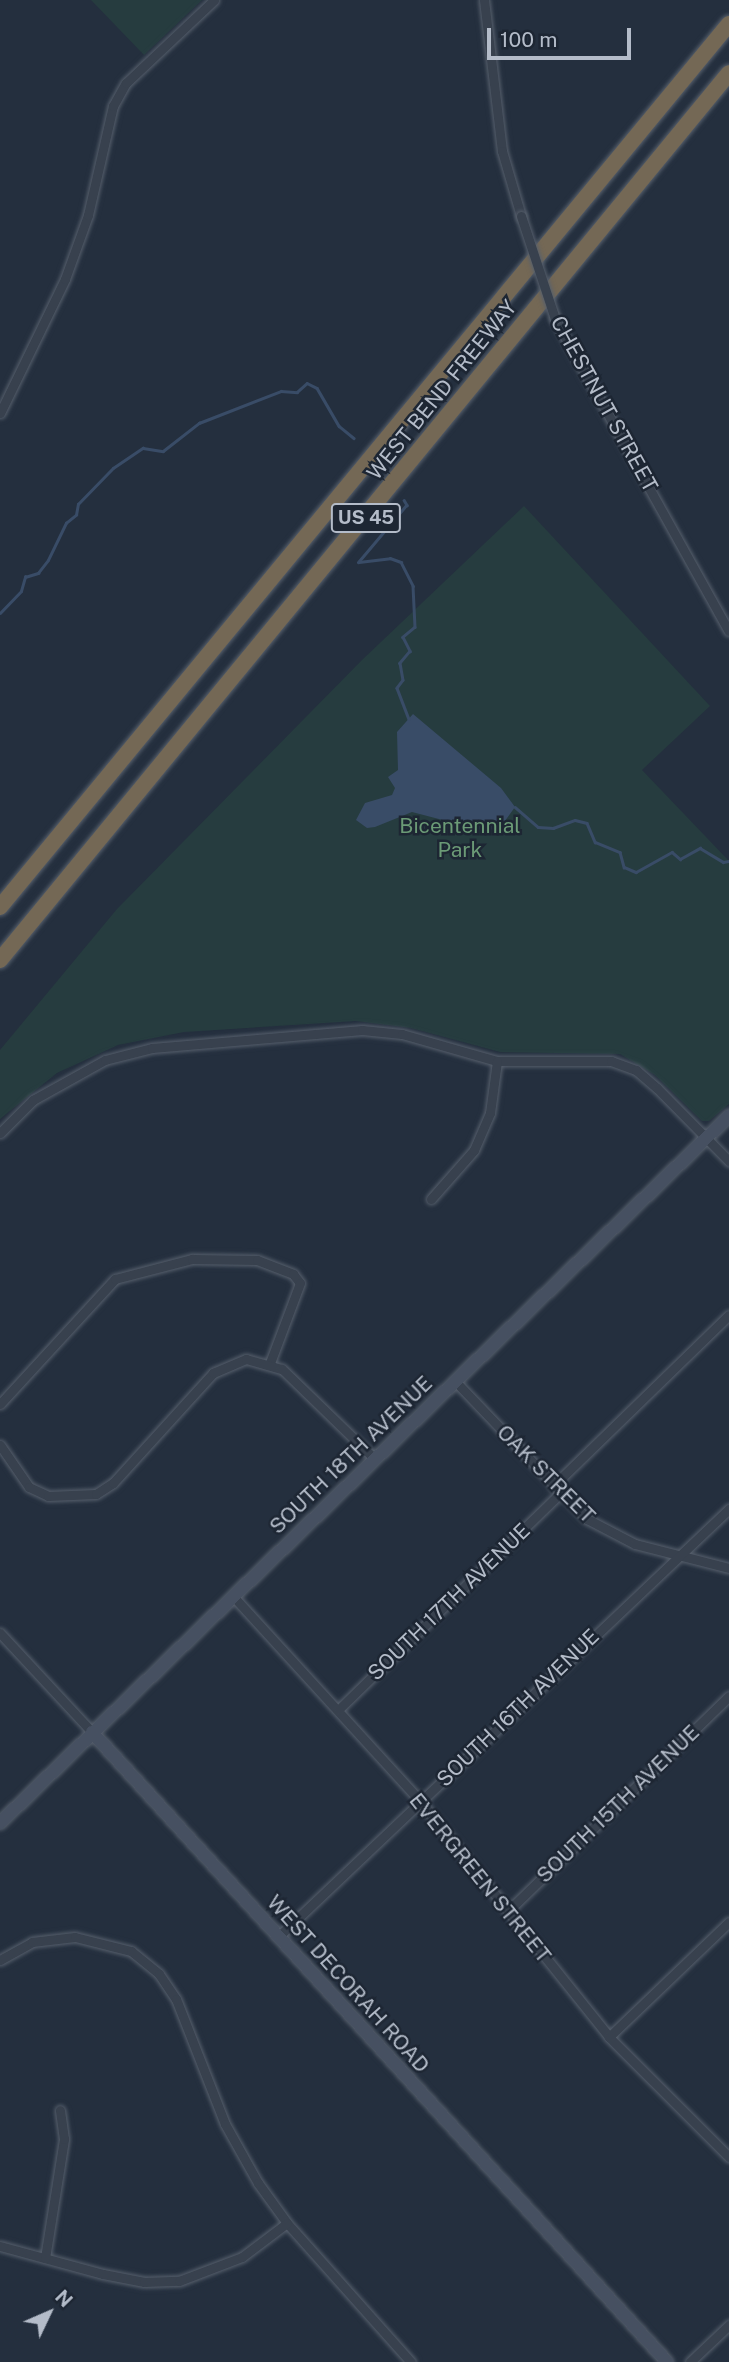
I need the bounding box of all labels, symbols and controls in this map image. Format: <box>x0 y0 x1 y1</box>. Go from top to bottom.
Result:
scale bar <box>491 14 634 58</box>
text: 100 m <box>500 27 557 52</box>
street label: WEST BEND FREEWAY <box>362 295 522 485</box>
street label: CHESTNUT STREET <box>545 312 663 496</box>
road number: US 45 <box>329 503 403 534</box>
park label: Bicentennial Park <box>399 813 521 863</box>
street label: SOUTH 18TH AVENUE <box>264 1371 438 1539</box>
street label: OAK STREET <box>492 1420 600 1528</box>
street label: SOUTH 17TH AVENUE <box>363 1518 535 1686</box>
street label: SOUTH 16TH AVENUE <box>432 1624 604 1792</box>
street label: SOUTH 15TH AVENUE <box>531 1720 705 1888</box>
street label: EVERGREEN STREET <box>404 1788 556 1968</box>
street label: WEST DECORAH ROAD <box>262 1890 434 2078</box>
north arrow <box>14 2278 84 2348</box>
text: N <box>51 2285 77 2311</box>

